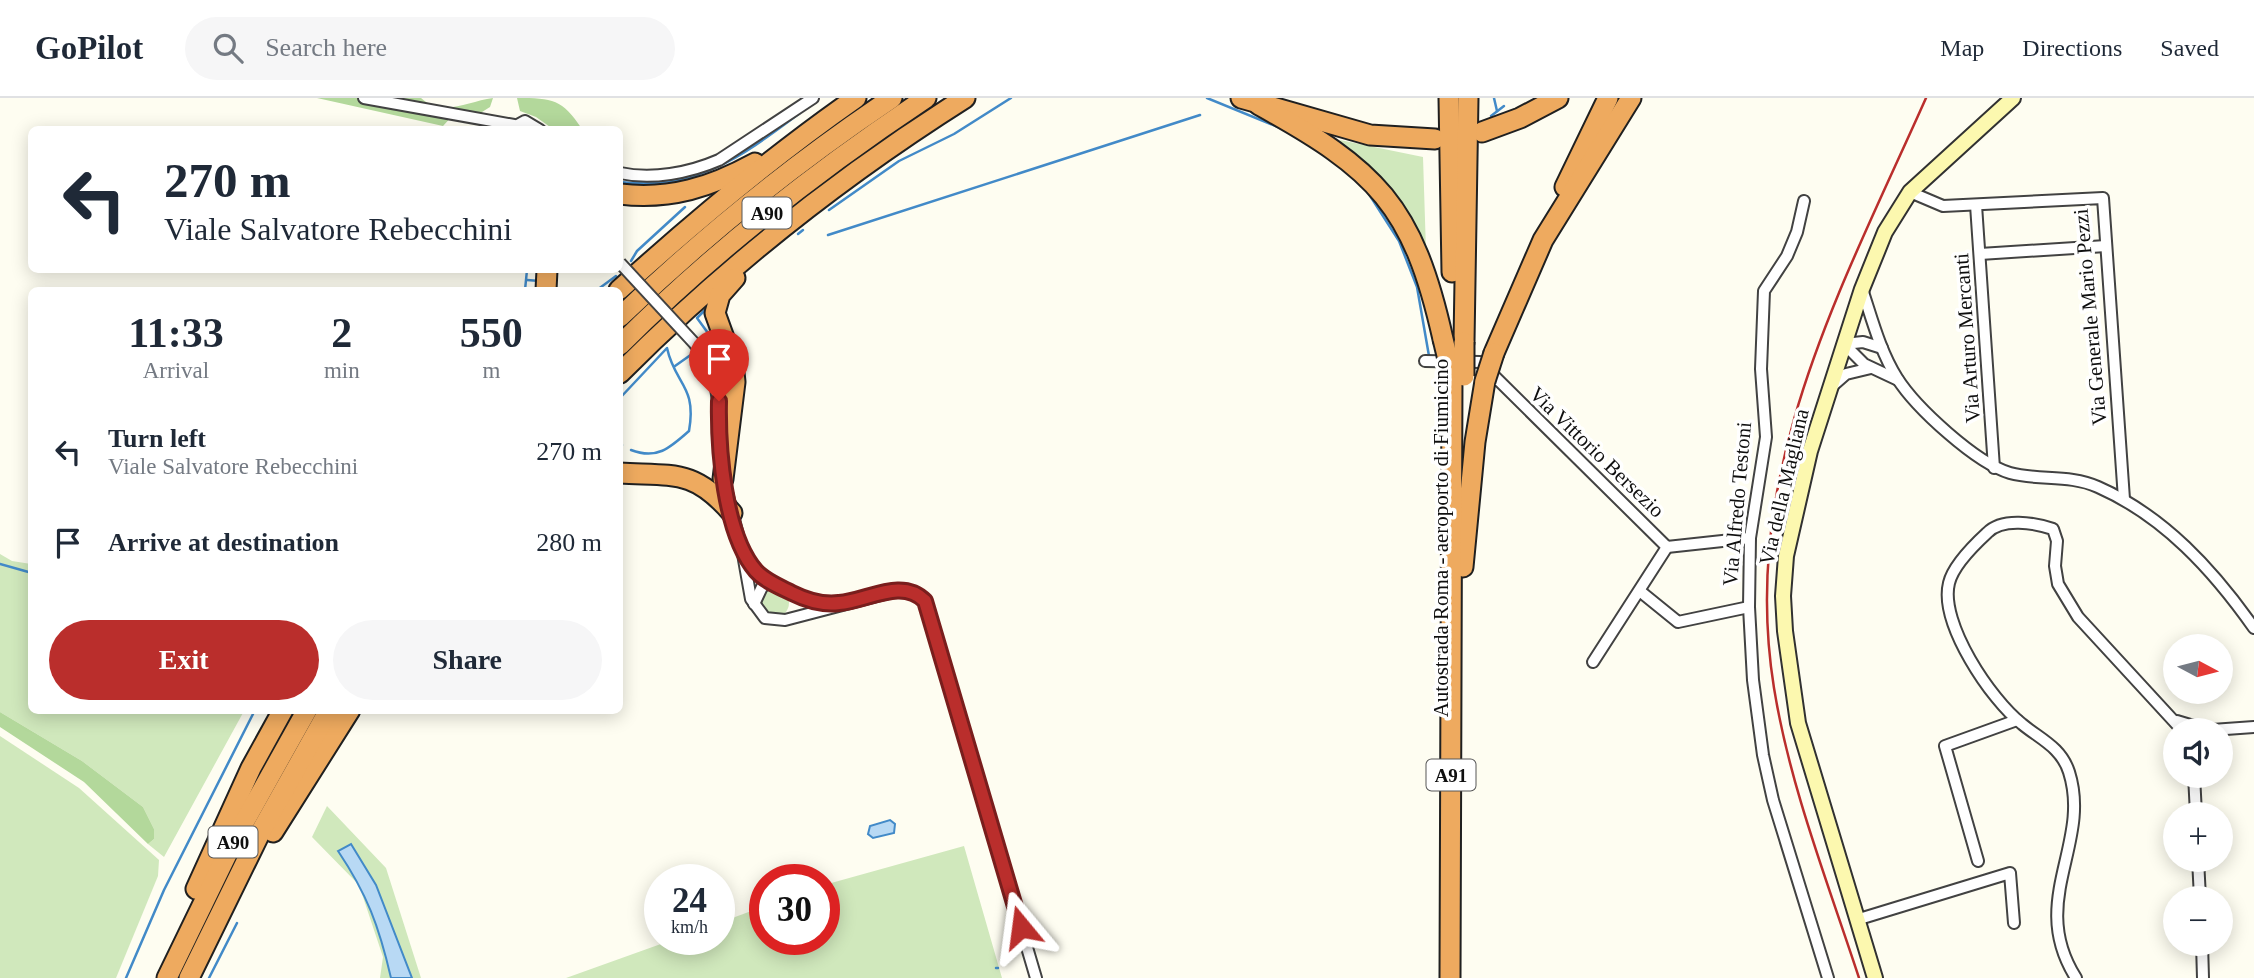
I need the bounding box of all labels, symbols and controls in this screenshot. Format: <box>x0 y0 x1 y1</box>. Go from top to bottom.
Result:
search box <box>185 17 675 80</box>
icon: search <box>209 29 247 67</box>
text: GoPilot <box>35 30 143 66</box>
text: Search here <box>265 33 387 62</box>
text: Map <box>1940 35 1984 61</box>
text: Directions <box>2022 35 2122 61</box>
text: Saved <box>2160 35 2219 61</box>
text: 270 m <box>164 153 291 208</box>
icon: left <box>49 154 140 245</box>
road number: A90 <box>742 197 792 228</box>
street label: Via Generale Mario Pezzi <box>2069 208 2111 426</box>
text: Viale Salvatore Rebecchini <box>164 211 512 247</box>
street label: Via Arturo Mercanti <box>1949 252 1985 424</box>
text: 11:33 <box>128 310 224 356</box>
text: 2 <box>331 310 352 356</box>
text: 550 <box>460 310 523 356</box>
pin <box>689 329 749 401</box>
icon: arrive <box>700 340 738 378</box>
text: Arrival <box>143 358 209 383</box>
text: min <box>324 358 360 383</box>
text: m <box>482 358 500 383</box>
street label: Autostrada Roma - aeroporto di Fiumicino <box>1429 359 1453 717</box>
street label: Via Vittorio Bersezio <box>1525 382 1669 522</box>
street label: Via della Magliana <box>1754 406 1814 567</box>
street label: Via Alfredo Testoni <box>1718 421 1756 587</box>
text: Turn left <box>108 424 206 453</box>
icon: left <box>49 433 87 471</box>
text: 270 m <box>536 437 602 466</box>
text: Viale Salvatore Rebecchini <box>108 454 358 479</box>
icon: arrive <box>49 524 87 562</box>
text: Arrive at destination <box>108 528 339 557</box>
text: 280 m <box>536 528 602 557</box>
button: Exit <box>49 620 319 700</box>
button: Share <box>333 620 602 700</box>
north arrow <box>2163 634 2233 704</box>
map controls <box>2163 634 2233 956</box>
button: sound <box>2163 718 2233 788</box>
road number: A91 <box>1426 760 1476 790</box>
button: + <box>2163 802 2233 872</box>
road number: A90 <box>208 827 258 858</box>
speed limit sign: 30 <box>749 864 840 955</box>
text: 24 <box>672 881 707 920</box>
button: − <box>2163 886 2233 956</box>
position arrow <box>984 890 1058 964</box>
text: km/h <box>671 917 708 937</box>

